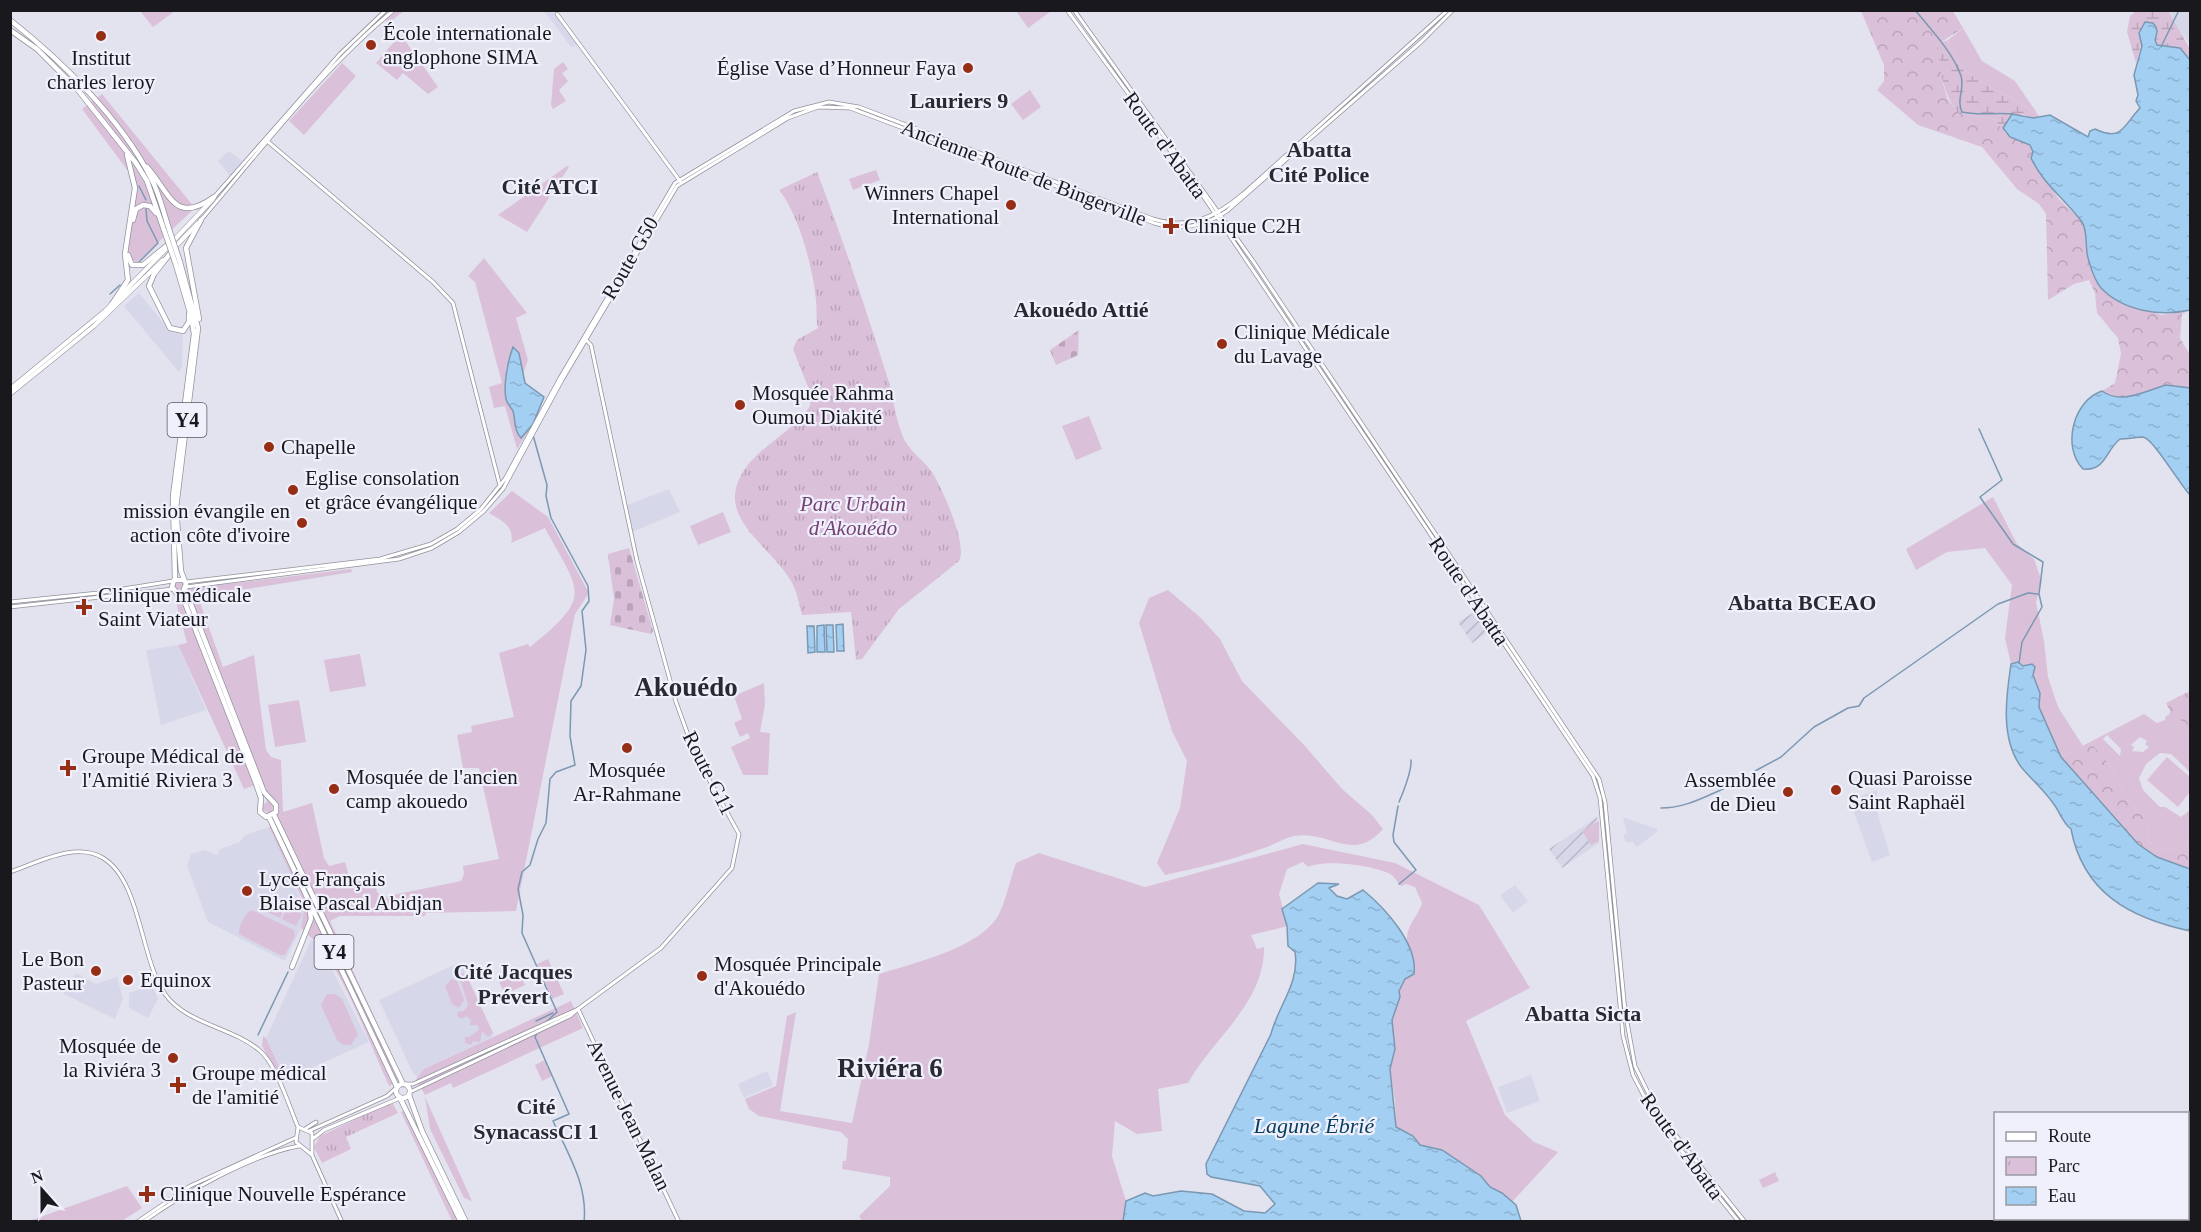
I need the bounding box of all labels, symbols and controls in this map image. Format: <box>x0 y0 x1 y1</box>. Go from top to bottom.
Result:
place label: École internationale anglophone SIMA <box>383 21 552 69</box>
marker: Institut charles leroy <box>94 29 108 43</box>
marker: École internationale anglophone SIMA <box>364 38 378 52</box>
place label: Institut charles leroy <box>47 46 155 94</box>
place label: Église Vase d’Honneur Faya <box>717 56 957 80</box>
marker: Église Vase d’Honneur Faya <box>961 61 975 75</box>
street label: Route d'Abatta <box>1118 87 1212 203</box>
district label: Lauriers 9 <box>910 88 1008 113</box>
street label: Ancienne Route de Bingerville <box>898 115 1150 231</box>
district label: Abatta Cité Police <box>1269 137 1370 187</box>
district label: Cité ATCI <box>502 174 598 199</box>
place label: Winners Chapel International <box>864 181 999 229</box>
marker: Winners Chapel International <box>1004 198 1018 212</box>
street label: Route G50 <box>597 212 663 304</box>
place label: Clinique C2H <box>1184 214 1301 238</box>
marker: Clinique C2H <box>1162 217 1180 235</box>
district label: Akouédo Attié <box>1013 297 1149 322</box>
place label: Clinique Médicale du Lavage <box>1234 320 1390 368</box>
marker: Clinique Médicale du Lavage <box>1215 337 1229 351</box>
place label: Mosquée Rahma Oumou Diakité <box>752 381 894 429</box>
marker: Mosquée Rahma Oumou Diakité <box>733 398 747 412</box>
road number: Y4 <box>168 403 207 437</box>
place label: Chapelle <box>281 435 356 459</box>
marker: Chapelle <box>262 440 276 454</box>
place label: Eglise consolation et grâce évangélique <box>305 466 478 514</box>
marker: Eglise consolation et grâce évangélique <box>286 483 300 497</box>
park label: Parc Urbain d'Akouédo <box>799 492 906 540</box>
place label: mission évangile en action côte d'ivoire <box>123 499 290 547</box>
marker: mission évangile en action côte d'ivoire <box>295 516 309 530</box>
street label: Route d'Abatta <box>1424 532 1514 650</box>
place label: Clinique médicale Saint Viateur <box>98 583 251 631</box>
district label: Abatta BCEAO <box>1728 590 1876 615</box>
marker: Clinique médicale Saint Viateur <box>75 598 93 616</box>
district label: Akouédo <box>634 672 738 702</box>
street label: Route G11 <box>678 727 740 819</box>
marker: Mosquée Ar-Rahmane <box>620 741 634 755</box>
place label: Groupe Médical de l'Amitié Riviera 3 <box>82 744 244 792</box>
place label: Mosquée Ar-Rahmane <box>573 758 681 806</box>
marker: Groupe Médical de l'Amitié Riviera 3 <box>59 759 77 777</box>
place label: Mosquée de l'ancien camp akouedo <box>346 765 518 813</box>
place label: Quasi Paroisse Saint Raphaël <box>1848 766 1972 814</box>
place label: Assemblée de Dieu <box>1684 768 1776 816</box>
marker: Mosquée de l'ancien camp akouedo <box>327 782 341 796</box>
marker: Quasi Paroisse Saint Raphaël <box>1829 783 1843 797</box>
marker: Assemblée de Dieu <box>1781 785 1795 799</box>
place label: Lycée Français Blaise Pascal Abidjan <box>259 867 443 915</box>
marker: Lycée Français Blaise Pascal Abidjan <box>240 884 254 898</box>
road number: Y4 <box>314 935 354 969</box>
place label: Le Bon Pasteur <box>22 947 84 995</box>
place label: Mosquée Principale d'Akouédo <box>714 952 881 1000</box>
district label: Cité Jacques Prévert <box>453 959 573 1009</box>
marker: Le Bon Pasteur <box>89 964 103 978</box>
place label: Equinox <box>140 968 212 992</box>
marker: Mosquée Principale d'Akouédo <box>695 969 709 983</box>
marker: Equinox <box>121 973 135 987</box>
district label: Abatta Sicta <box>1525 1001 1641 1026</box>
place label: Mosquée de la Riviéra 3 <box>59 1034 161 1082</box>
street label: Avenue Jean Malan <box>582 1035 676 1195</box>
marker: Mosquée de la Riviéra 3 <box>166 1051 180 1065</box>
district label: Riviéra 6 <box>837 1053 943 1083</box>
place label: Groupe médical de l'amitié <box>192 1061 327 1109</box>
marker: Groupe médical de l'amitié <box>169 1076 187 1094</box>
street label: Route d'Abatta <box>1635 1088 1729 1204</box>
district label: Cité SynacassCI 1 <box>473 1094 599 1144</box>
legend <box>1994 1112 2189 1220</box>
water label: Lagune Ébrié <box>1253 1113 1375 1138</box>
text: Route <box>2048 1126 2091 1146</box>
text: Parc <box>2048 1156 2080 1176</box>
north arrow <box>12 1160 72 1220</box>
text: N <box>28 1166 46 1186</box>
place label: Clinique Nouvelle Espérance <box>160 1182 406 1206</box>
marker: Clinique Nouvelle Espérance <box>138 1185 156 1203</box>
text: Eau <box>2048 1186 2076 1206</box>

